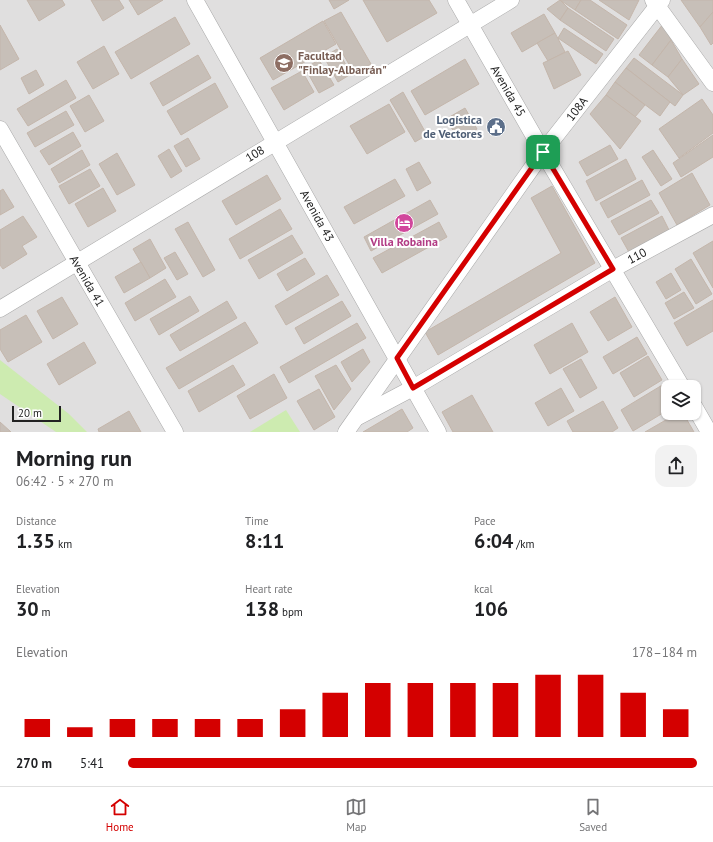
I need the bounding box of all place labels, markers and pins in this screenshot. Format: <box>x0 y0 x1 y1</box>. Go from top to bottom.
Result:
place label: Facultad "Finlay-Albarrán" <box>298 48 387 77</box>
school or university icon: Facultad "Finlay-Albarrán" <box>273 52 295 74</box>
place label: Logística de Vectores <box>423 112 482 141</box>
public building icon: Logística de Vectores <box>485 116 507 138</box>
pin <box>526 135 560 169</box>
hotel icon: Villa Robaina <box>393 212 415 234</box>
place label: Villa Robaina <box>369 234 438 249</box>

